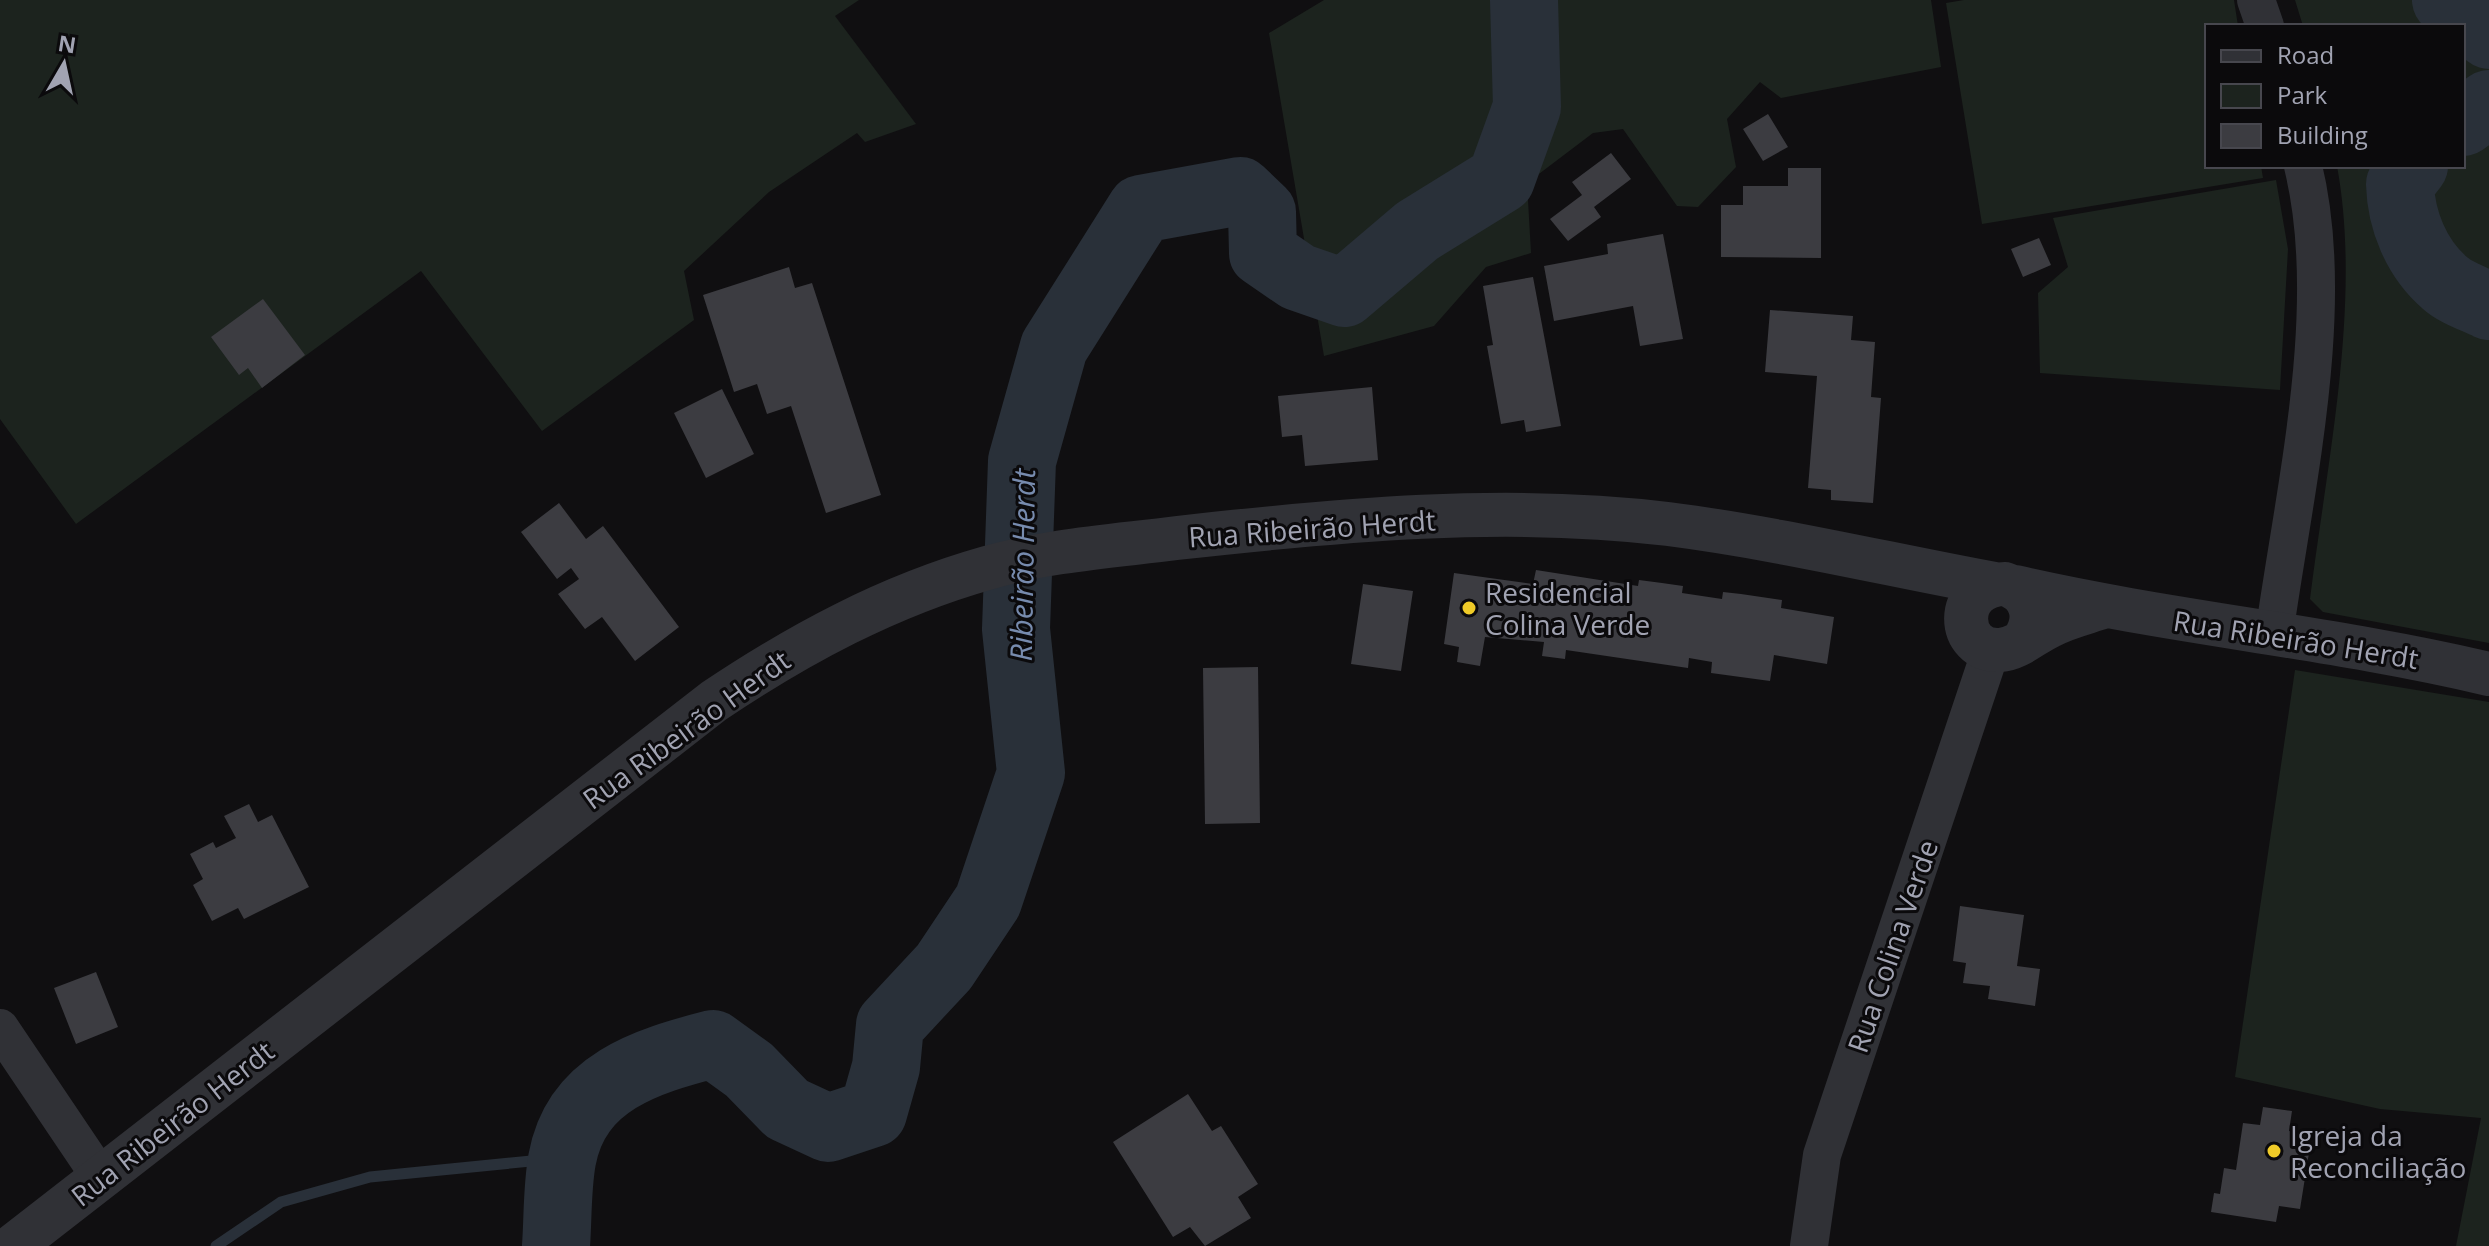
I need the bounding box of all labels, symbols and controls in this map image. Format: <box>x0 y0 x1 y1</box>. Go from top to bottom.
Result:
north arrow <box>24 24 104 104</box>
legend <box>2205 24 2465 168</box>
text: N <box>56 27 78 59</box>
text: Road <box>2277 38 2334 71</box>
text: Park <box>2277 78 2328 111</box>
text: Building <box>2277 118 2368 151</box>
water label: Ribeirão Herdt <box>1000 467 1044 662</box>
street label: Rua Ribeirão Herdt <box>1187 500 1437 556</box>
place label: Residencial Colina Verde <box>1485 573 1650 643</box>
marker: Residencial Colina Verde <box>1460 599 1478 617</box>
street label: Rua Ribeirão Herdt <box>2171 601 2421 677</box>
street label: Rua Ribeirão Herdt <box>575 641 797 817</box>
street label: Rua Colina Verde <box>1838 835 1946 1057</box>
street label: Rua Ribeirão Herdt <box>63 1032 281 1214</box>
place label: Igreja da Reconciliação <box>2290 1116 2466 1186</box>
marker: Igreja da Reconciliação <box>2265 1142 2283 1160</box>

